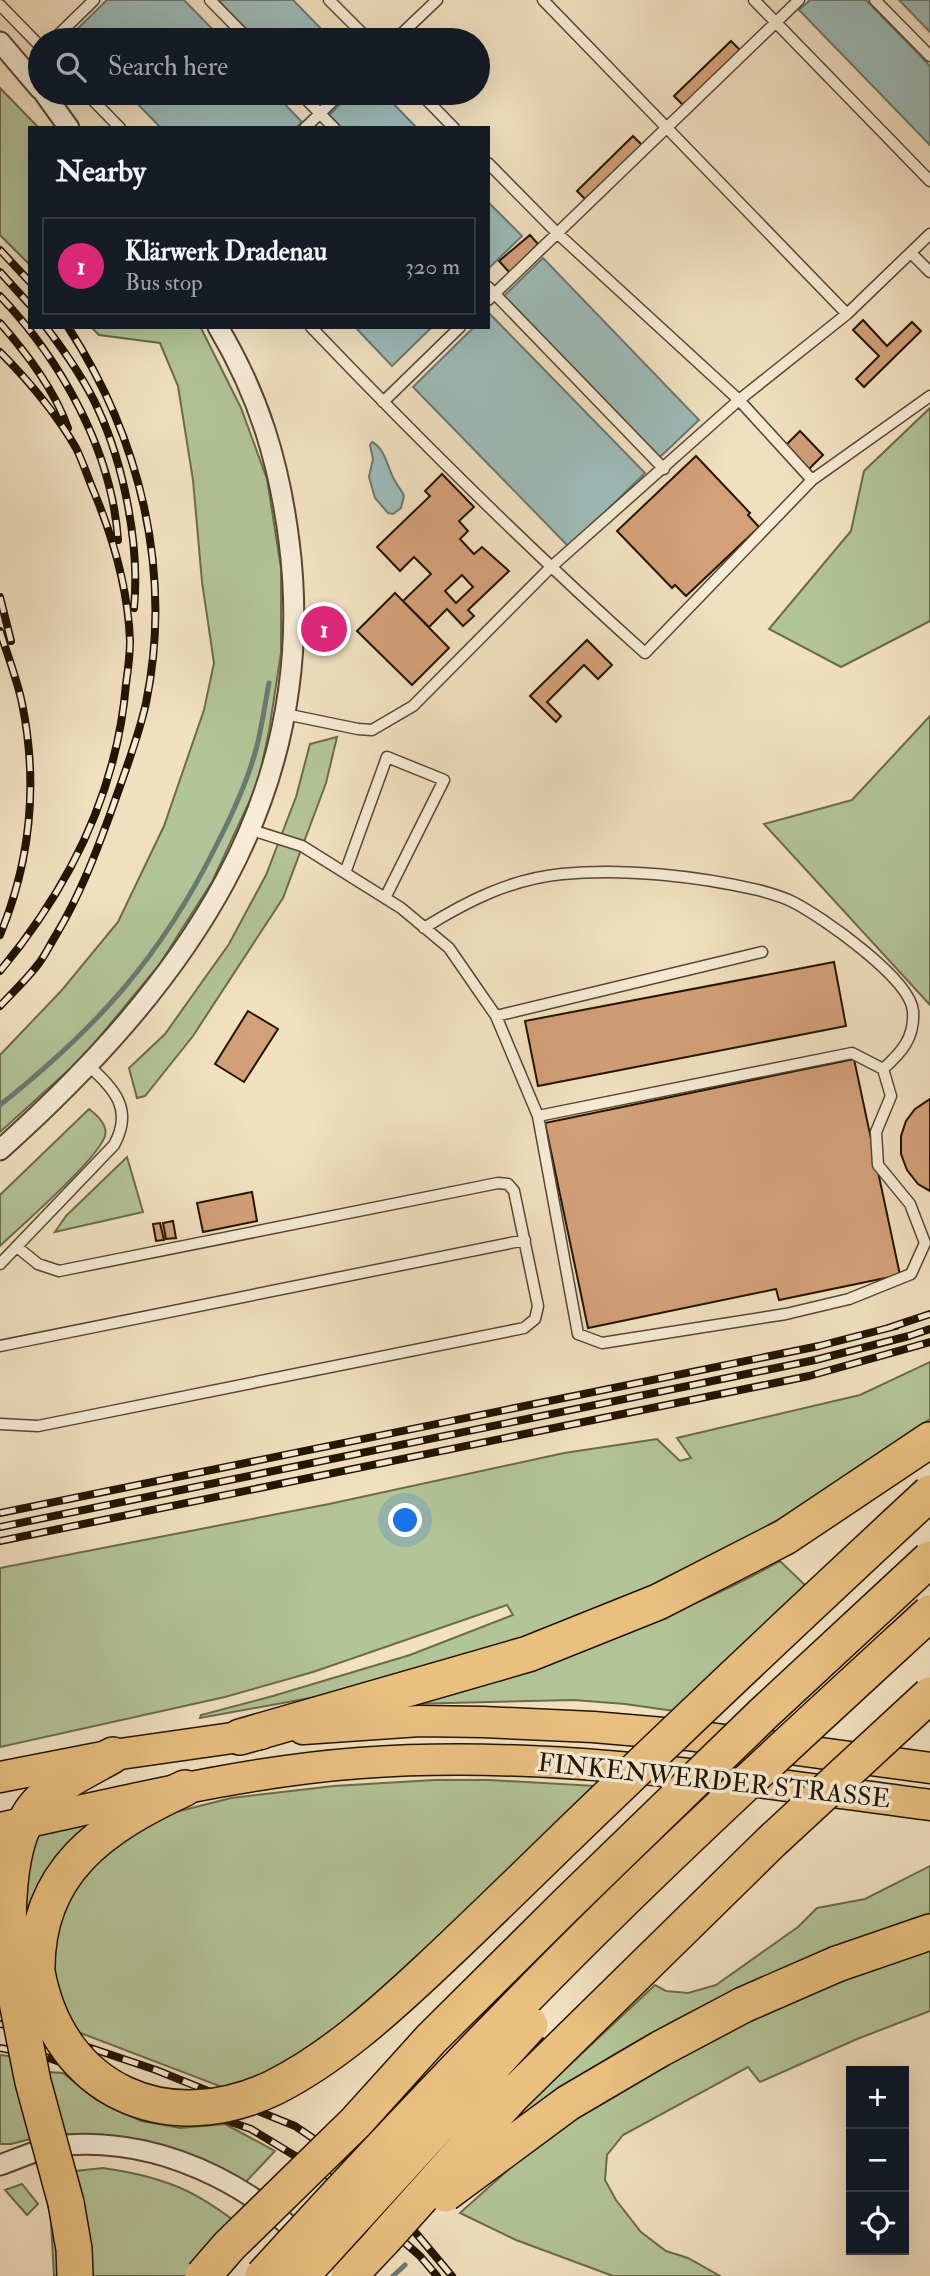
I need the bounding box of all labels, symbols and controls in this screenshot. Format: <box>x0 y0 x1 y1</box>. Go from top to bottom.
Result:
search box <box>28 28 490 105</box>
icon: search <box>52 48 90 86</box>
text: Search here <box>108 51 228 83</box>
text: Nearby <box>56 153 146 190</box>
text: Klärwerk Dradenau <box>125 236 327 268</box>
text: 1 <box>77 252 85 281</box>
text: 320 m <box>405 252 460 281</box>
text: Bus stop <box>125 268 203 297</box>
pin: 1 <box>301 603 347 655</box>
your location <box>388 1503 422 1537</box>
street label: FINKENWERDER STRASSE <box>536 1747 892 1815</box>
map controls <box>846 2066 909 2255</box>
button: + <box>846 2066 909 2129</box>
button: − <box>846 2129 909 2192</box>
button: locate <box>846 2192 909 2255</box>

